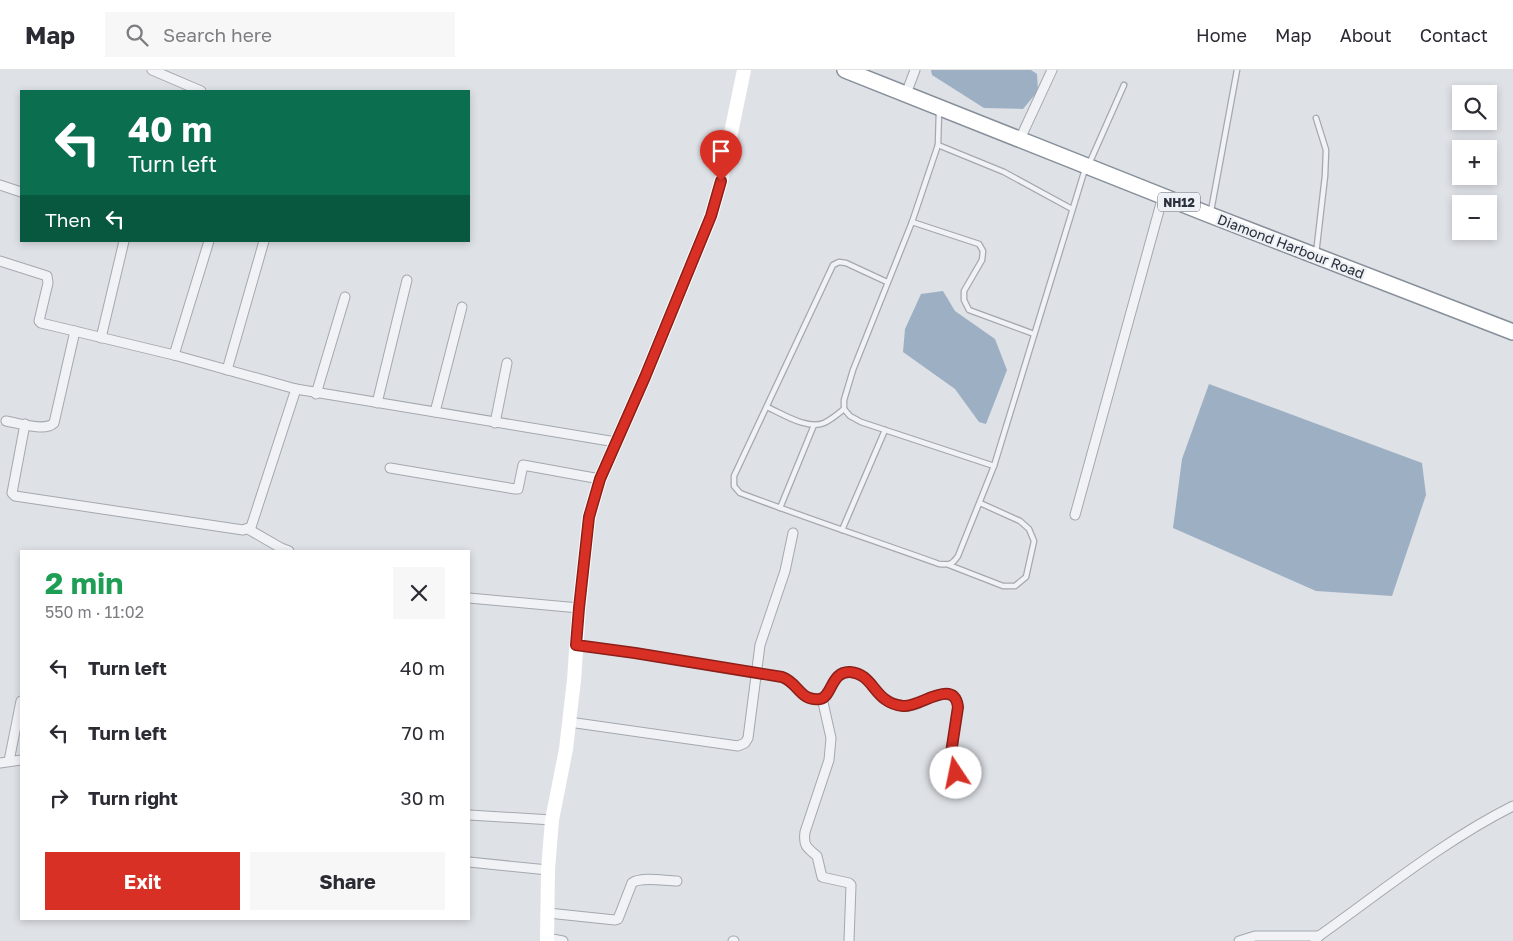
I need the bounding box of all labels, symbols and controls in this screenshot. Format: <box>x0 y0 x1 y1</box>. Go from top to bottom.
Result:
search box <box>105 12 455 57</box>
text: Map <box>25 20 75 49</box>
icon: search <box>123 21 151 49</box>
text: Search here <box>163 23 272 46</box>
text: Home <box>1196 24 1247 46</box>
text: Map <box>1275 24 1312 46</box>
text: About <box>1340 24 1392 46</box>
text: Contact <box>1420 24 1488 46</box>
map controls <box>1452 85 1497 240</box>
button: search <box>1452 85 1497 130</box>
text: 40 m <box>128 108 212 150</box>
icon: left <box>45 110 110 175</box>
pin <box>700 130 742 181</box>
icon: arrive <box>707 137 735 165</box>
button: + <box>1452 140 1497 185</box>
text: Turn left <box>128 150 217 177</box>
road number: NH12 <box>1158 192 1200 212</box>
button: − <box>1452 195 1497 240</box>
icon: left <box>101 205 129 233</box>
text: Then <box>45 208 91 231</box>
street label: Diamond Harbour Road <box>1215 210 1367 282</box>
text: 2 min <box>45 565 123 601</box>
button: close <box>393 567 445 619</box>
text: 550 m · 11:02 <box>45 602 144 622</box>
icon: left <box>45 654 73 682</box>
text: Turn left <box>88 656 167 679</box>
text: 40 m <box>400 656 445 679</box>
icon: left <box>45 719 73 747</box>
text: Turn left <box>88 721 167 744</box>
text: 70 m <box>402 721 445 744</box>
position arrow <box>929 746 981 798</box>
icon: right <box>45 784 73 812</box>
text: Turn right <box>88 786 178 809</box>
text: 30 m <box>401 786 445 809</box>
button: Exit <box>45 852 240 910</box>
button: Share <box>250 852 445 910</box>

